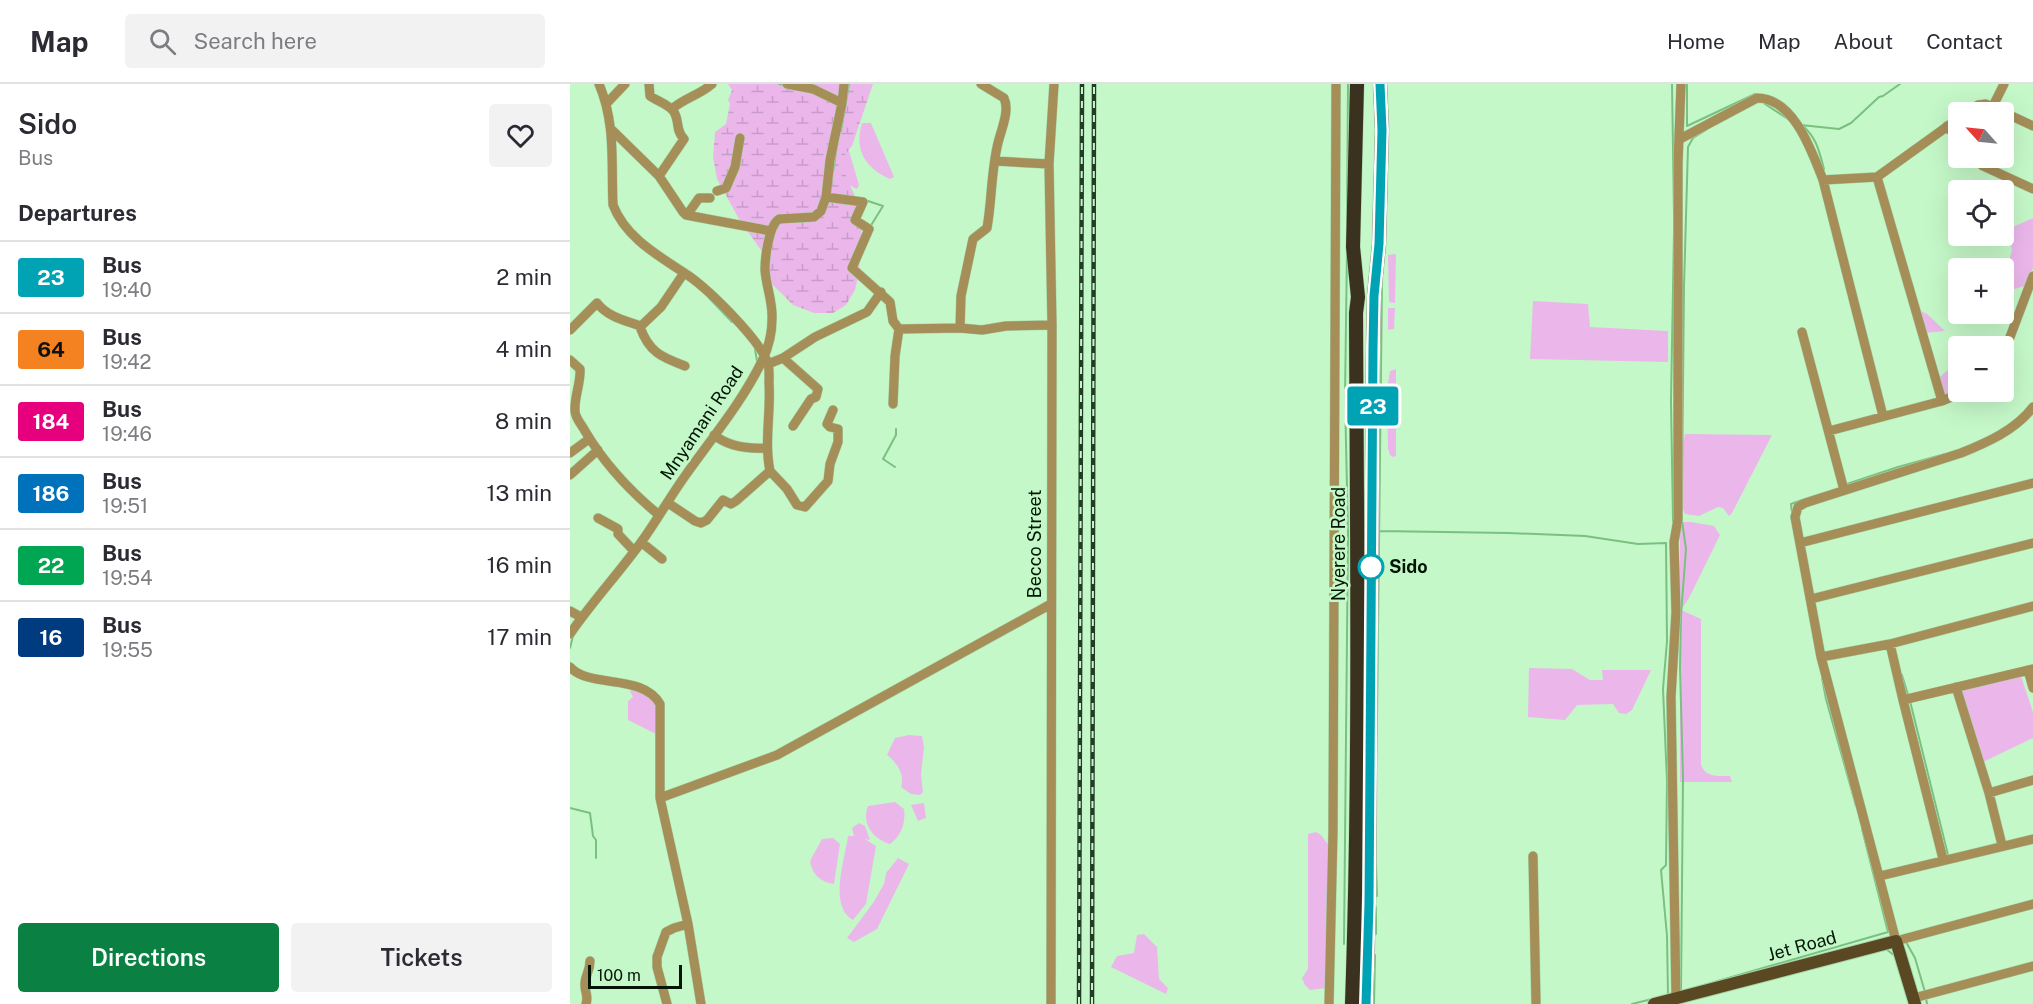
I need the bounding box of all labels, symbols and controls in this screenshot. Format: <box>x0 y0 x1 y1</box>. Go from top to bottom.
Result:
search box <box>125 14 545 68</box>
text: Map <box>30 25 89 58</box>
icon: search <box>146 25 179 58</box>
text: Search here <box>194 28 317 54</box>
text: Home <box>1667 29 1725 54</box>
text: Map <box>1758 29 1801 54</box>
text: About <box>1834 29 1893 54</box>
text: Contact <box>1926 29 2003 54</box>
north arrow <box>1948 102 2014 168</box>
map controls <box>1948 102 2014 402</box>
button: heart <box>489 104 552 167</box>
text: Sido <box>18 107 77 140</box>
text: Bus <box>18 146 53 170</box>
button: locate <box>1948 180 2014 246</box>
text: Departures <box>18 200 137 226</box>
text: Bus <box>102 252 142 278</box>
button: + <box>1948 258 2014 324</box>
text: 2 min <box>496 264 552 290</box>
text: 23 <box>37 265 65 290</box>
text: 19:40 <box>102 278 152 302</box>
text: Bus <box>102 324 142 350</box>
text: 4 min <box>496 336 552 362</box>
button: − <box>1948 336 2014 402</box>
text: 64 <box>37 337 65 362</box>
text: 19:42 <box>102 350 152 374</box>
street label: Mnyamani Road <box>656 362 747 484</box>
line badge: 23 <box>1346 386 1400 426</box>
text: 23 <box>1359 394 1387 419</box>
text: Bus <box>102 396 142 422</box>
text: 8 min <box>495 408 552 434</box>
text: 184 <box>33 409 69 434</box>
text: 19:46 <box>102 422 152 446</box>
text: Bus <box>102 468 142 494</box>
text: 13 min <box>487 480 552 506</box>
text: 186 <box>33 481 69 506</box>
street label: Nyerere Road <box>1328 487 1349 601</box>
street label: Becco Street <box>1024 490 1045 598</box>
text: 19:51 <box>102 494 148 518</box>
text: Bus <box>102 540 142 566</box>
text: 16 min <box>487 552 552 578</box>
text: 22 <box>38 553 64 578</box>
marker: Sido <box>1358 554 1384 580</box>
place label: Sido <box>1389 556 1428 577</box>
text: 19:54 <box>102 566 153 590</box>
text: Bus <box>102 612 142 638</box>
text: 17 min <box>487 624 552 650</box>
text: 16 <box>40 625 62 650</box>
text: 19:55 <box>102 638 153 662</box>
button: Directions <box>18 923 279 992</box>
button: Tickets <box>291 923 552 992</box>
street label: Jet Road <box>1765 926 1839 965</box>
scale bar <box>588 962 682 990</box>
text: 100 m <box>597 966 641 985</box>

